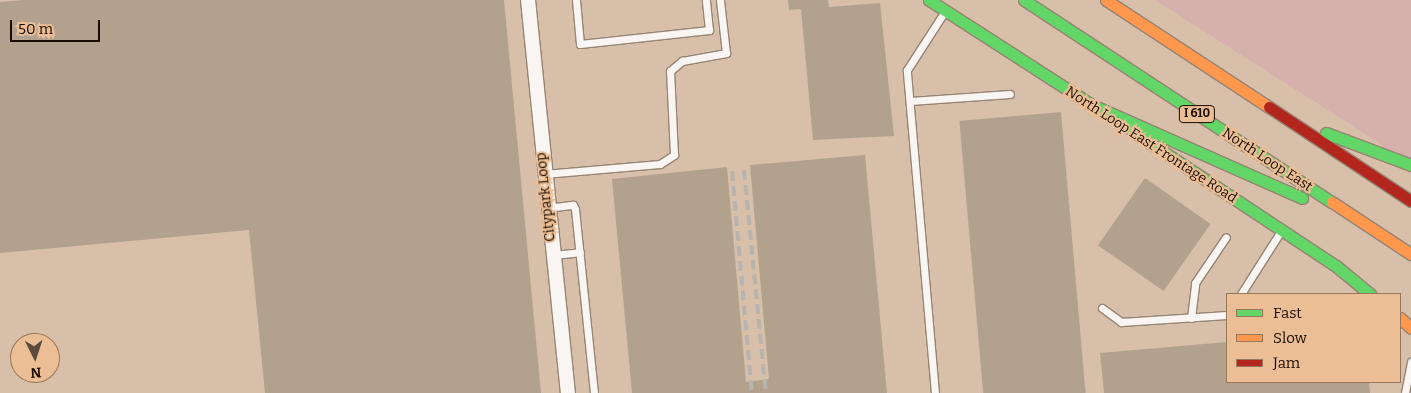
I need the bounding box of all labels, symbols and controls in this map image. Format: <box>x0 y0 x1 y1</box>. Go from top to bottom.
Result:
scale bar <box>12 10 102 42</box>
text: 50 m <box>18 20 53 38</box>
street label: North Loop East Frontage Road <box>1062 83 1240 207</box>
road number: I 610 <box>1178 105 1216 124</box>
street label: North Loop East <box>1219 125 1315 195</box>
street label: Citypark Loop <box>533 152 559 242</box>
legend <box>1226 293 1401 383</box>
text: Fast <box>1273 304 1302 322</box>
text: Slow <box>1273 329 1307 347</box>
north arrow <box>10 333 60 383</box>
text: Jam <box>1273 354 1300 372</box>
text: N <box>30 364 42 381</box>

